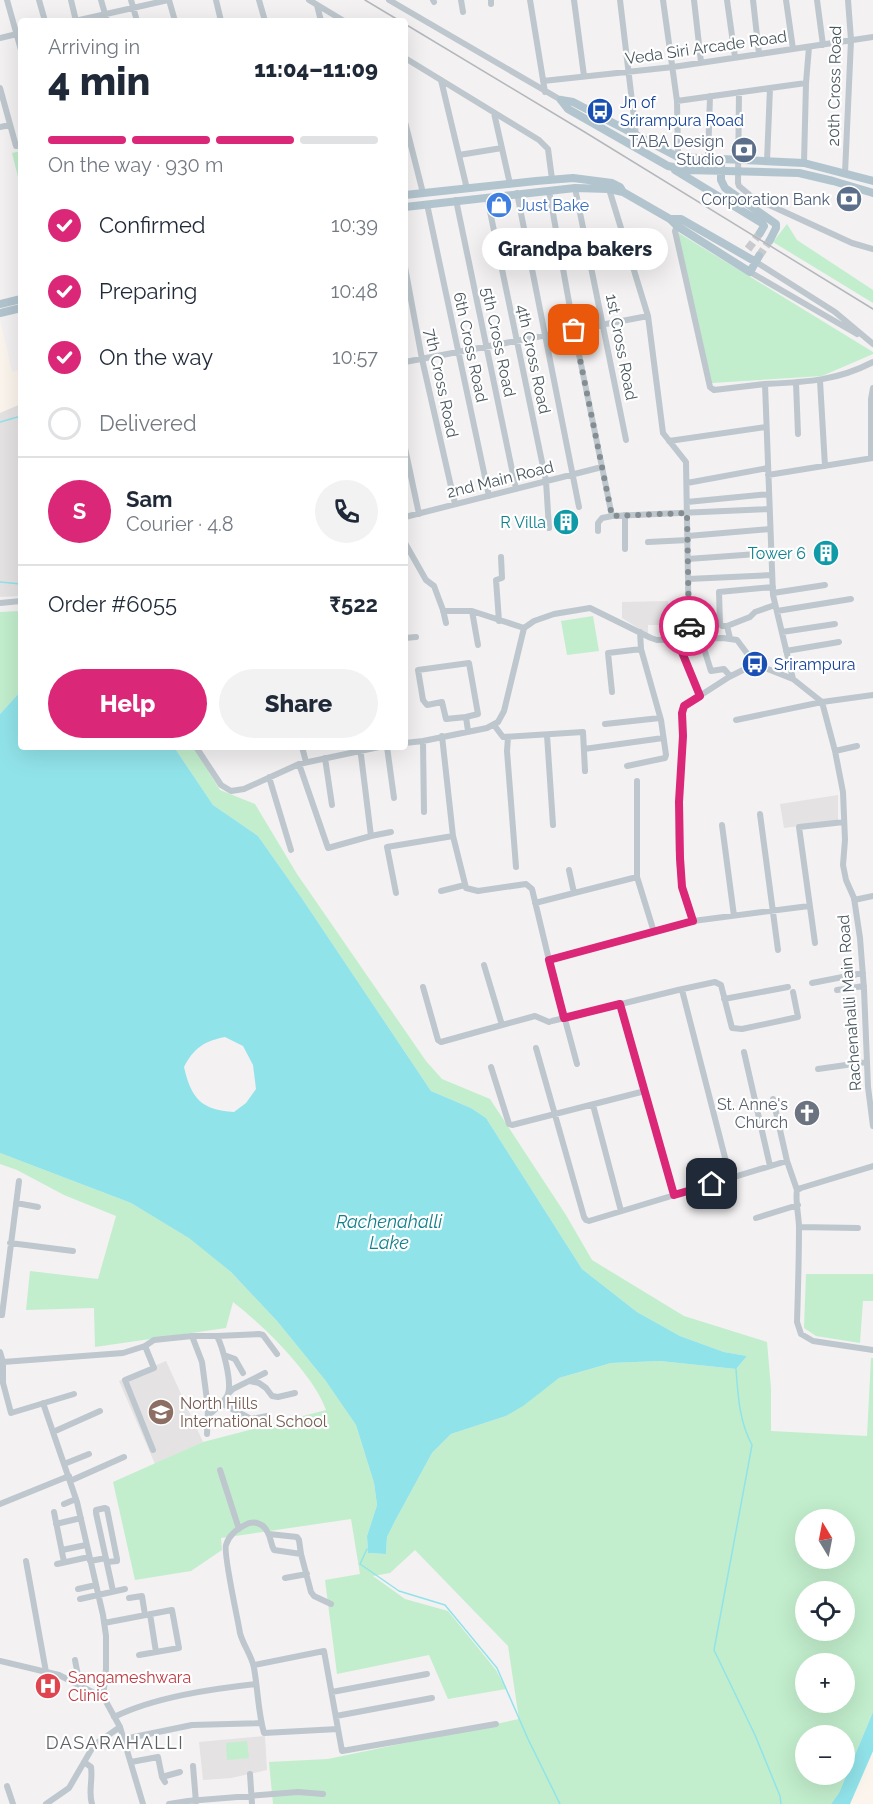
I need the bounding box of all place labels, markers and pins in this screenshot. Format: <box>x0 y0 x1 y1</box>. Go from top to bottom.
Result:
place label: Jn of Srirampura Road <box>620 93 744 130</box>
bus stop icon: Jn of Srirampura Road <box>585 96 615 126</box>
place label: TABA Design Studio <box>628 132 724 169</box>
bank icon: TABA Design Studio <box>729 135 759 165</box>
bank icon: Corporation Bank <box>834 184 864 214</box>
shop icon: Just Bake <box>484 190 514 220</box>
place label: Corporation Bank <box>701 190 831 209</box>
place label: Just Bake <box>518 196 589 215</box>
callout: Grandpa bakers <box>481 228 667 270</box>
pin <box>548 304 599 355</box>
building icon: R Villa <box>551 507 581 537</box>
place label: R Villa <box>500 513 546 532</box>
building icon: Tower 6 <box>811 538 841 568</box>
place label: Tower 6 <box>748 544 806 563</box>
bus stop icon: Srirampura <box>740 649 770 679</box>
place label: Srirampura <box>774 655 856 674</box>
place label: St. Anne's Church <box>717 1095 788 1132</box>
church icon: St. Anne's Church <box>792 1098 822 1128</box>
pin <box>686 1158 737 1209</box>
place label: North Hills International School <box>180 1394 328 1431</box>
school or university icon: North Hills International School <box>146 1397 176 1427</box>
place label: Sangameshwara Clinic <box>68 1668 191 1705</box>
hospital icon: Sangameshwara Clinic <box>33 1671 63 1701</box>

